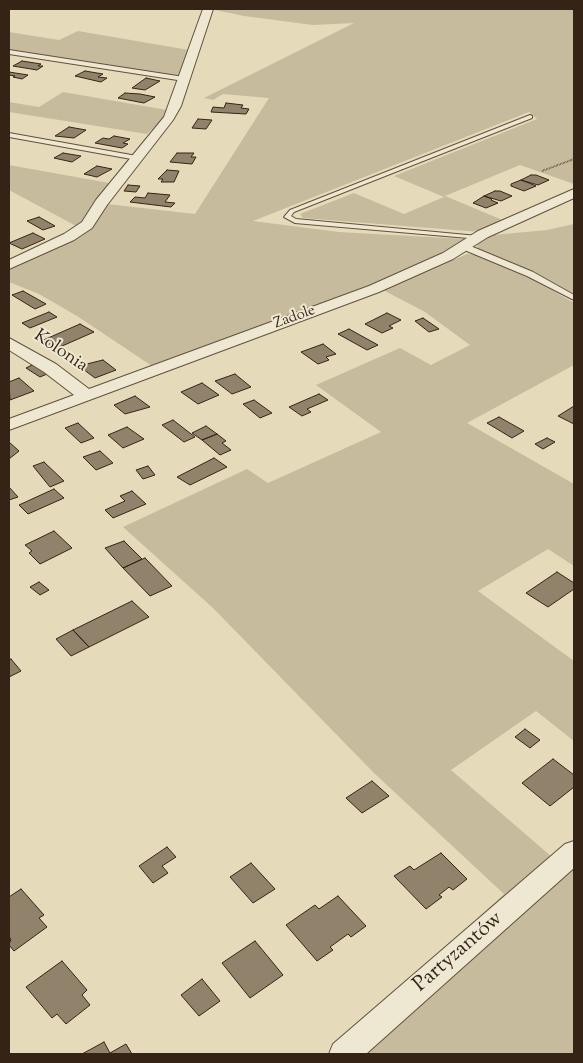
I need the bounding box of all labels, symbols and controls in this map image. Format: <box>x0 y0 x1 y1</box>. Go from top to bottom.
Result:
street label: Zadole <box>272 302 318 334</box>
street label: Kolonia <box>29 326 91 378</box>
street label: Partyzantów <box>409 907 509 999</box>

